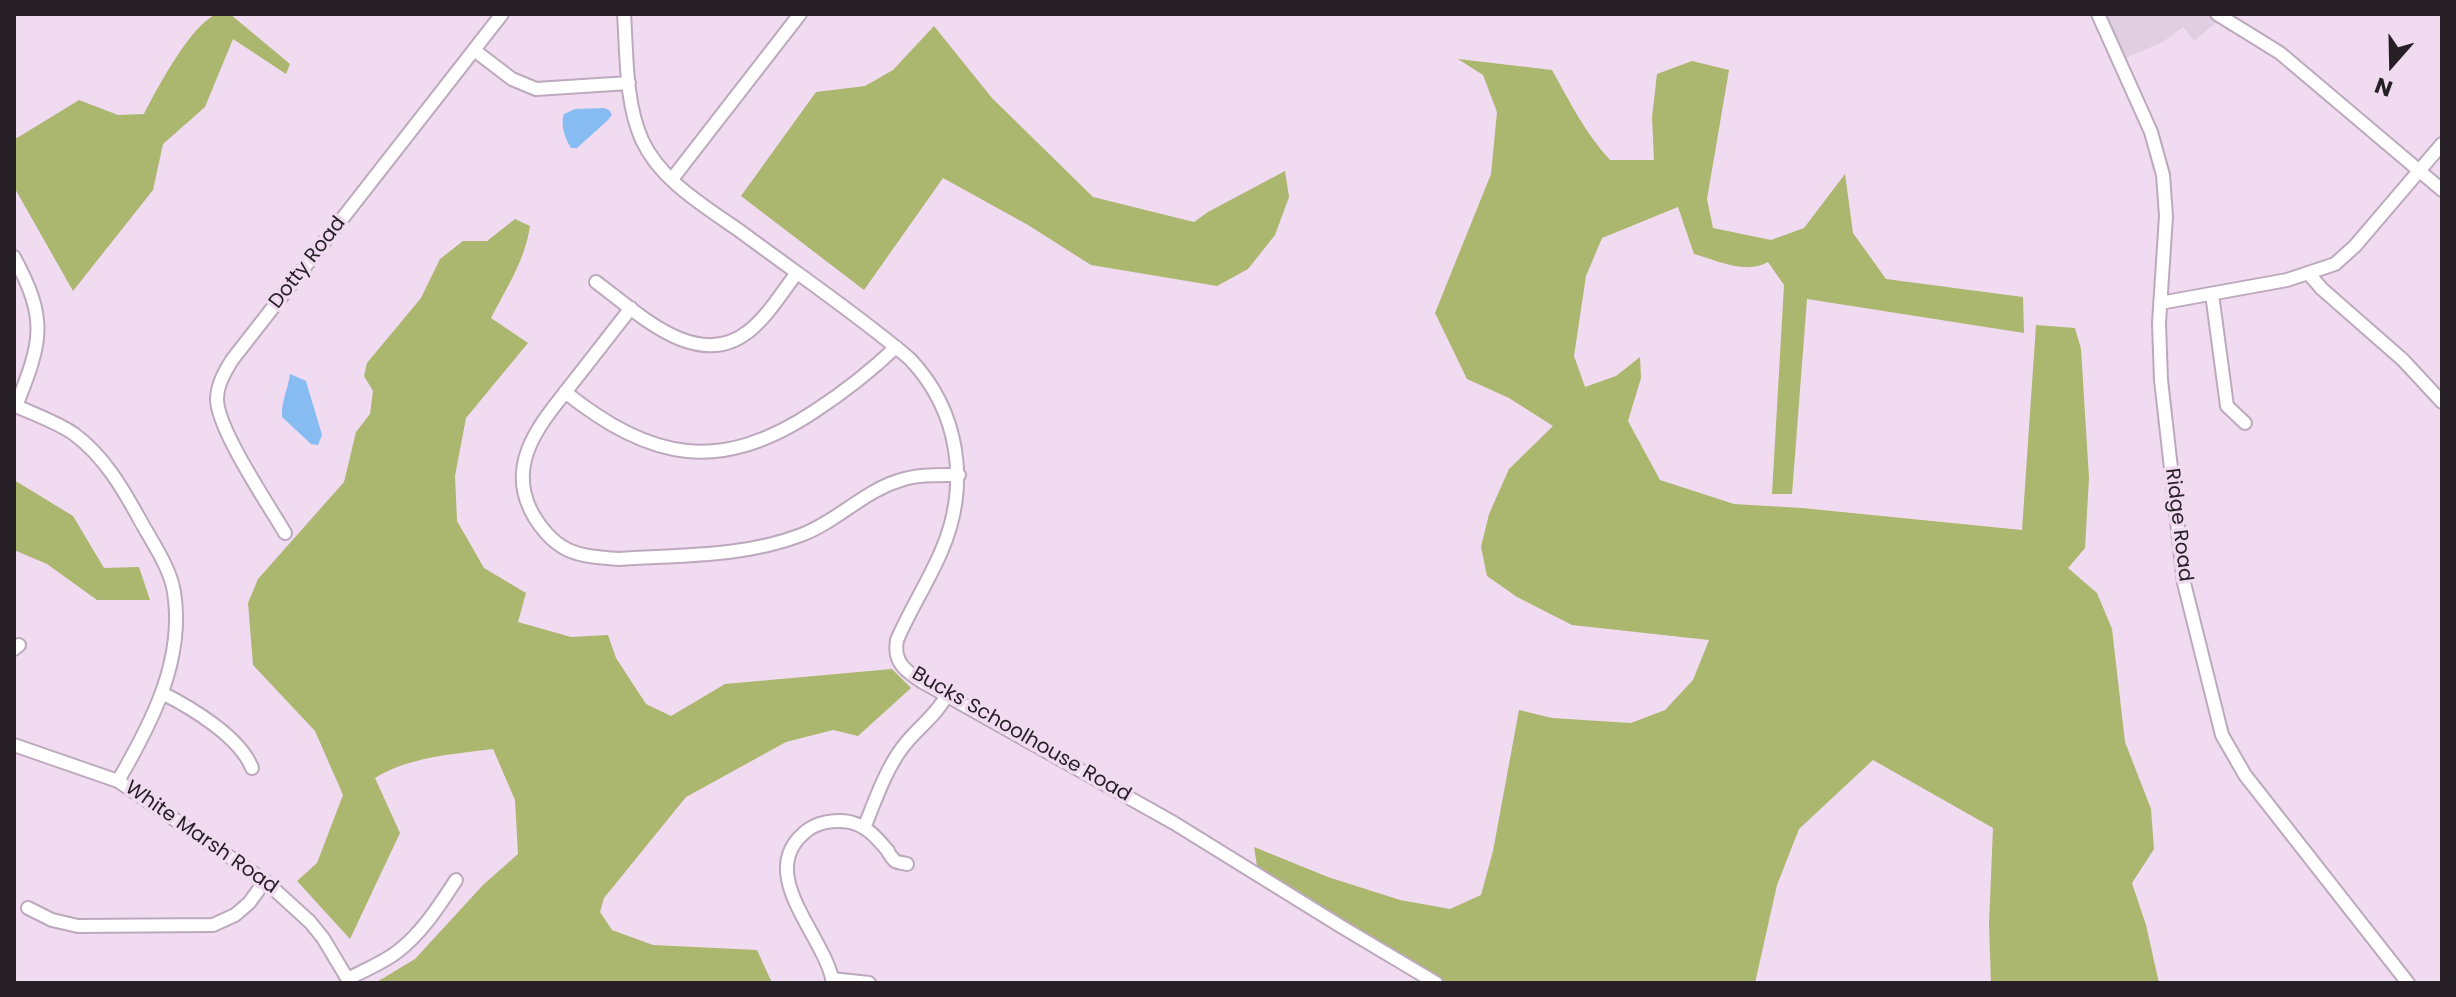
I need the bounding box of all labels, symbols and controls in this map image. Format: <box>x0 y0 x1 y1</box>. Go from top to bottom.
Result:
north arrow <box>2352 24 2432 104</box>
text: N <box>2371 70 2397 104</box>
street label: Dotty Road <box>265 212 351 314</box>
street label: Ridge Road <box>2159 467 2197 583</box>
street label: Bucks Schoolhouse Road <box>907 662 1135 808</box>
street label: White Marsh Road <box>120 776 282 900</box>

